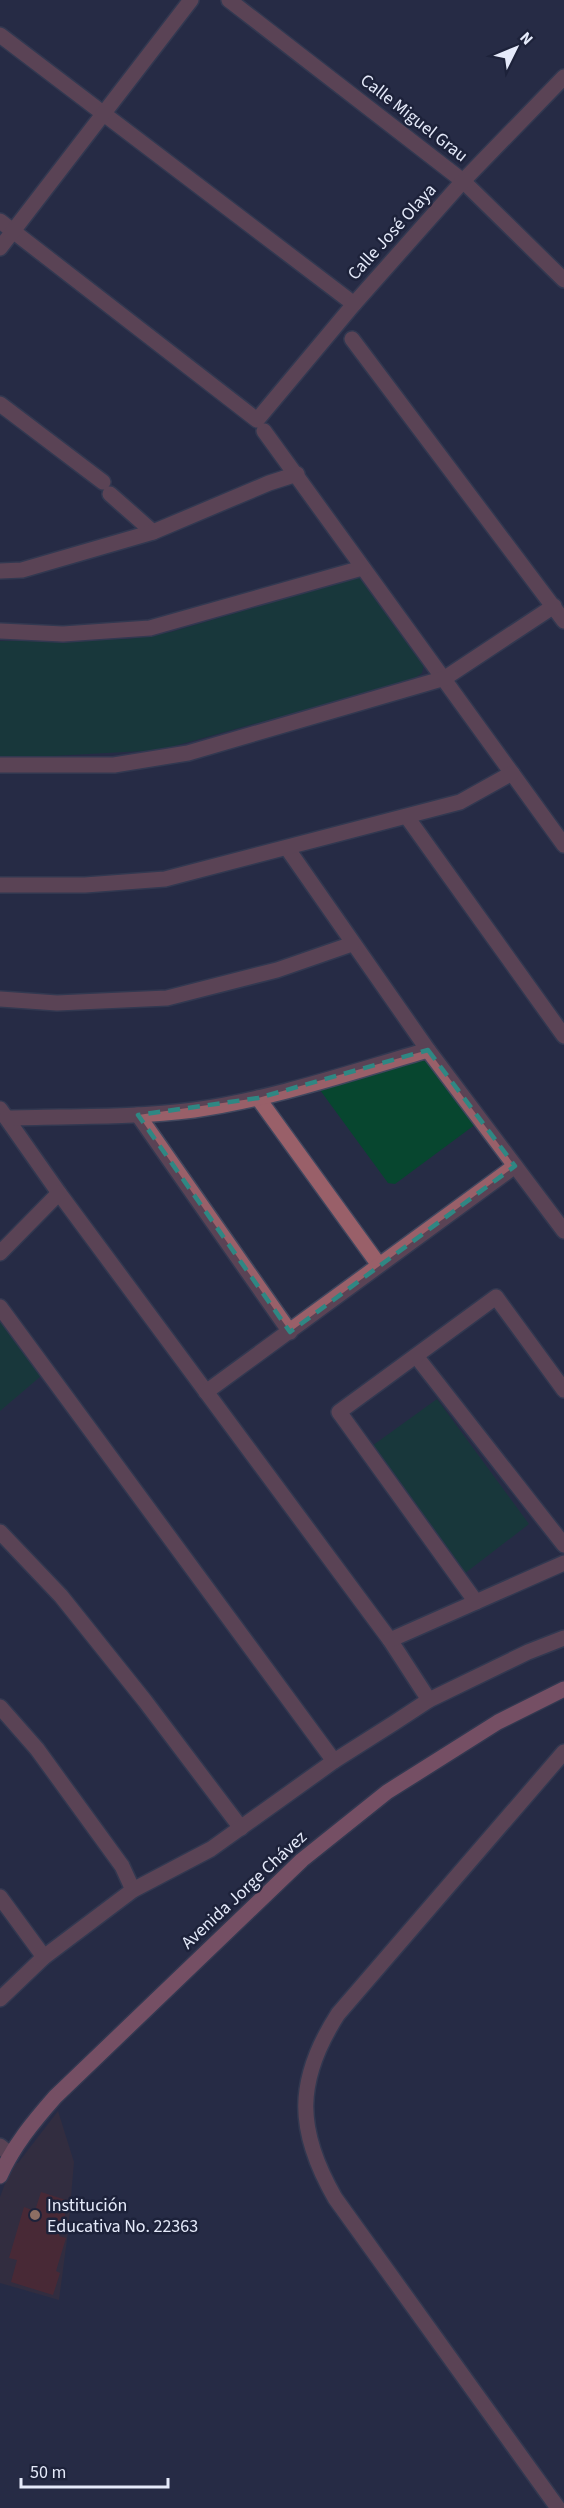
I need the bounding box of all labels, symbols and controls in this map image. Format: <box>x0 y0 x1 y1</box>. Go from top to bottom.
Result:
north arrow <box>486 18 546 78</box>
text: N <box>515 27 538 50</box>
street label: Calle Miguel Grau <box>355 68 473 168</box>
street label: Calle José Olaya <box>342 178 442 286</box>
street label: Avenida Jorge Chávez <box>176 1825 313 1955</box>
place label: Institución Educativa No. 22363 <box>47 2193 198 2239</box>
marker: Institución Educativa No. 22363 <box>28 2208 42 2222</box>
scale bar <box>21 2451 168 2489</box>
text: 50 m <box>30 2460 66 2485</box>

